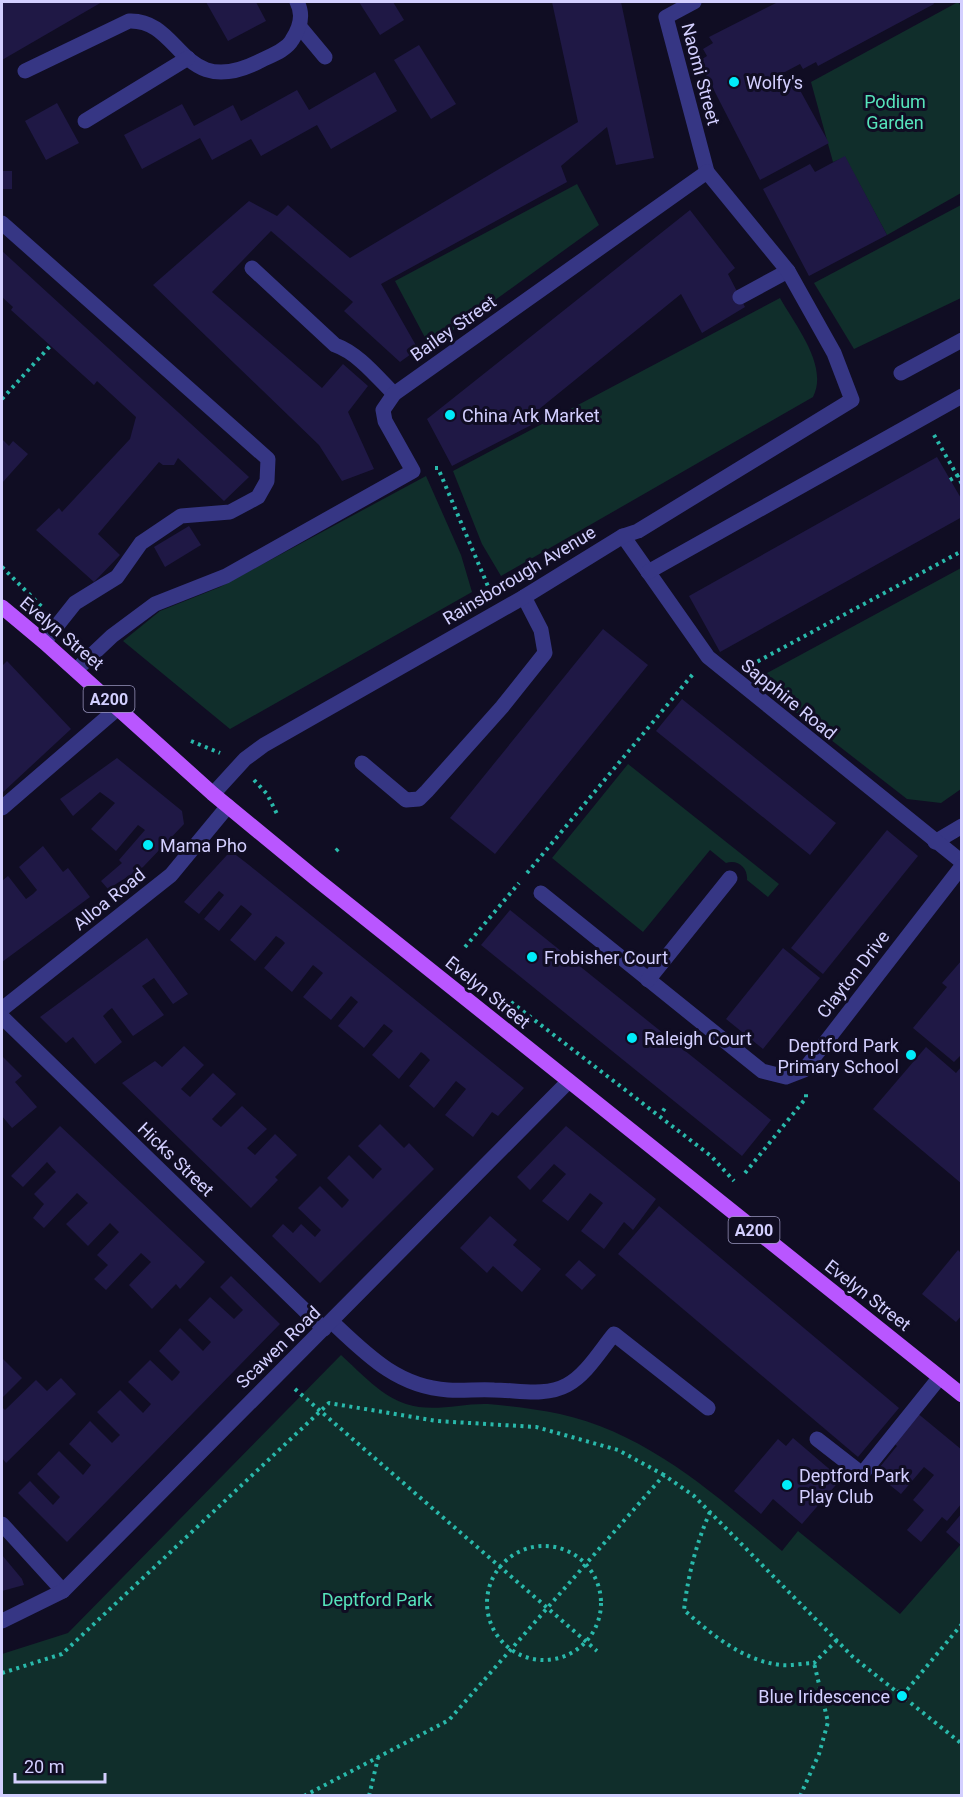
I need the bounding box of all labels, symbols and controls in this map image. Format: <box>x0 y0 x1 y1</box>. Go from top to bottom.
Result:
street label: Naomi Street <box>677 21 725 128</box>
place label: Wolfy's <box>746 72 803 93</box>
marker: Wolfy's <box>727 75 741 89</box>
park label: Podium Garden <box>864 91 926 133</box>
street label: Bailey Street <box>406 291 500 365</box>
place label: China Ark Market <box>462 405 600 426</box>
marker: China Ark Market <box>443 408 457 422</box>
street label: Rainsborough Avenue <box>439 521 599 629</box>
street label: Evelyn Street <box>16 592 108 674</box>
street label: Sapphire Road <box>737 654 841 744</box>
road number: A200 <box>84 686 134 712</box>
place label: Mama Pho <box>160 835 247 856</box>
marker: Mama Pho <box>141 838 155 852</box>
street label: Alloa Road <box>69 864 149 934</box>
street label: Clayton Drive <box>812 926 894 1022</box>
place label: Frobisher Court <box>544 947 668 968</box>
marker: Frobisher Court <box>525 950 539 964</box>
street label: Evelyn Street <box>441 951 535 1033</box>
place label: Raleigh Court <box>644 1028 752 1049</box>
marker: Raleigh Court <box>625 1031 639 1045</box>
place label: Deptford Park Primary School <box>777 1035 900 1077</box>
marker: Deptford Park Primary School <box>904 1048 918 1062</box>
street label: Hicks Street <box>134 1118 218 1200</box>
road number: A200 <box>728 1217 780 1243</box>
street label: Evelyn Street <box>821 1255 915 1335</box>
street label: Scawen Road <box>232 1302 324 1392</box>
place label: Deptford Park Play Club <box>799 1465 911 1507</box>
marker: Deptford Park Play Club <box>780 1478 794 1492</box>
park label: Deptford Park <box>322 1589 433 1610</box>
place label: Blue Iridescence <box>758 1686 890 1707</box>
marker: Blue Iridescence <box>895 1689 909 1703</box>
scale bar <box>15 1746 105 1784</box>
text: 20 m <box>24 1756 64 1777</box>

